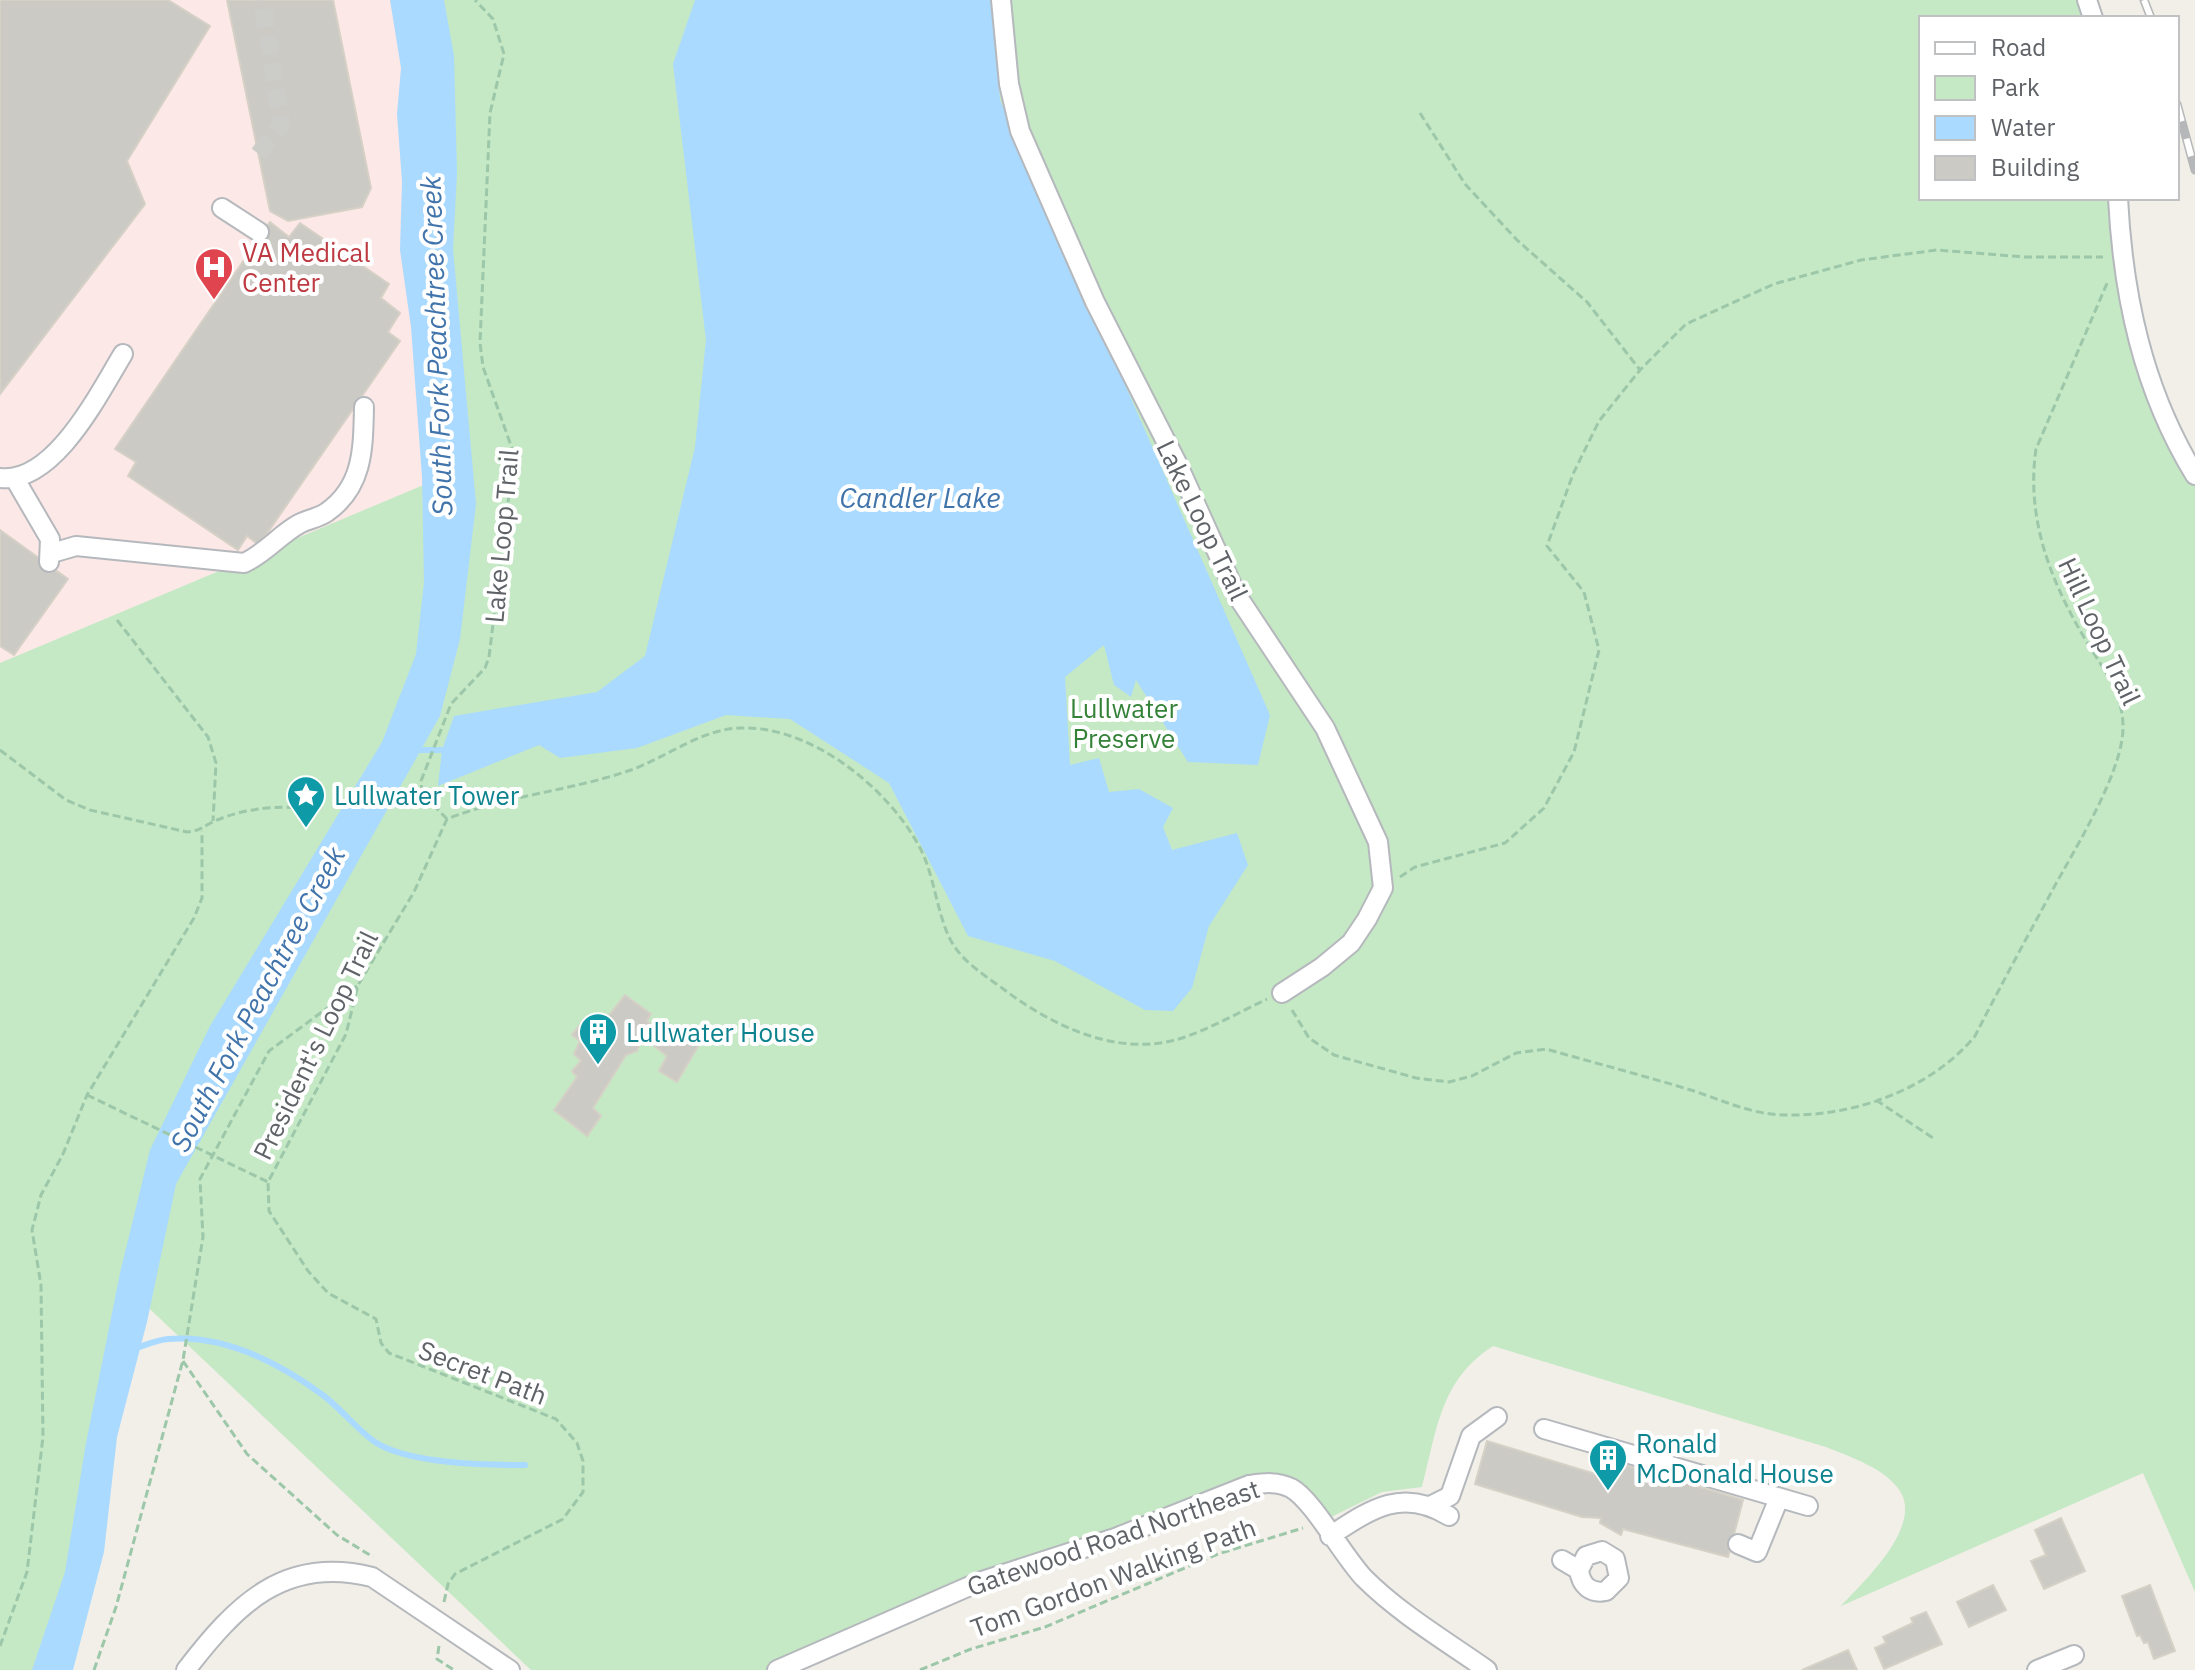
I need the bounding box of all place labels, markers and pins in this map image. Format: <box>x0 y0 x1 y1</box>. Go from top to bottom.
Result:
place label: VA Medical Center <box>242 235 371 299</box>
hospital icon: VA Medical Center <box>193 246 235 301</box>
place icon: Lullwater Tower <box>285 774 327 829</box>
place label: Lullwater Tower <box>334 778 520 812</box>
building icon: Lullwater House <box>577 1011 619 1066</box>
place label: Lullwater House <box>626 1015 815 1049</box>
place label: Ronald McDonald House <box>1636 1426 1834 1490</box>
building icon: Ronald McDonald House <box>1587 1437 1629 1492</box>

